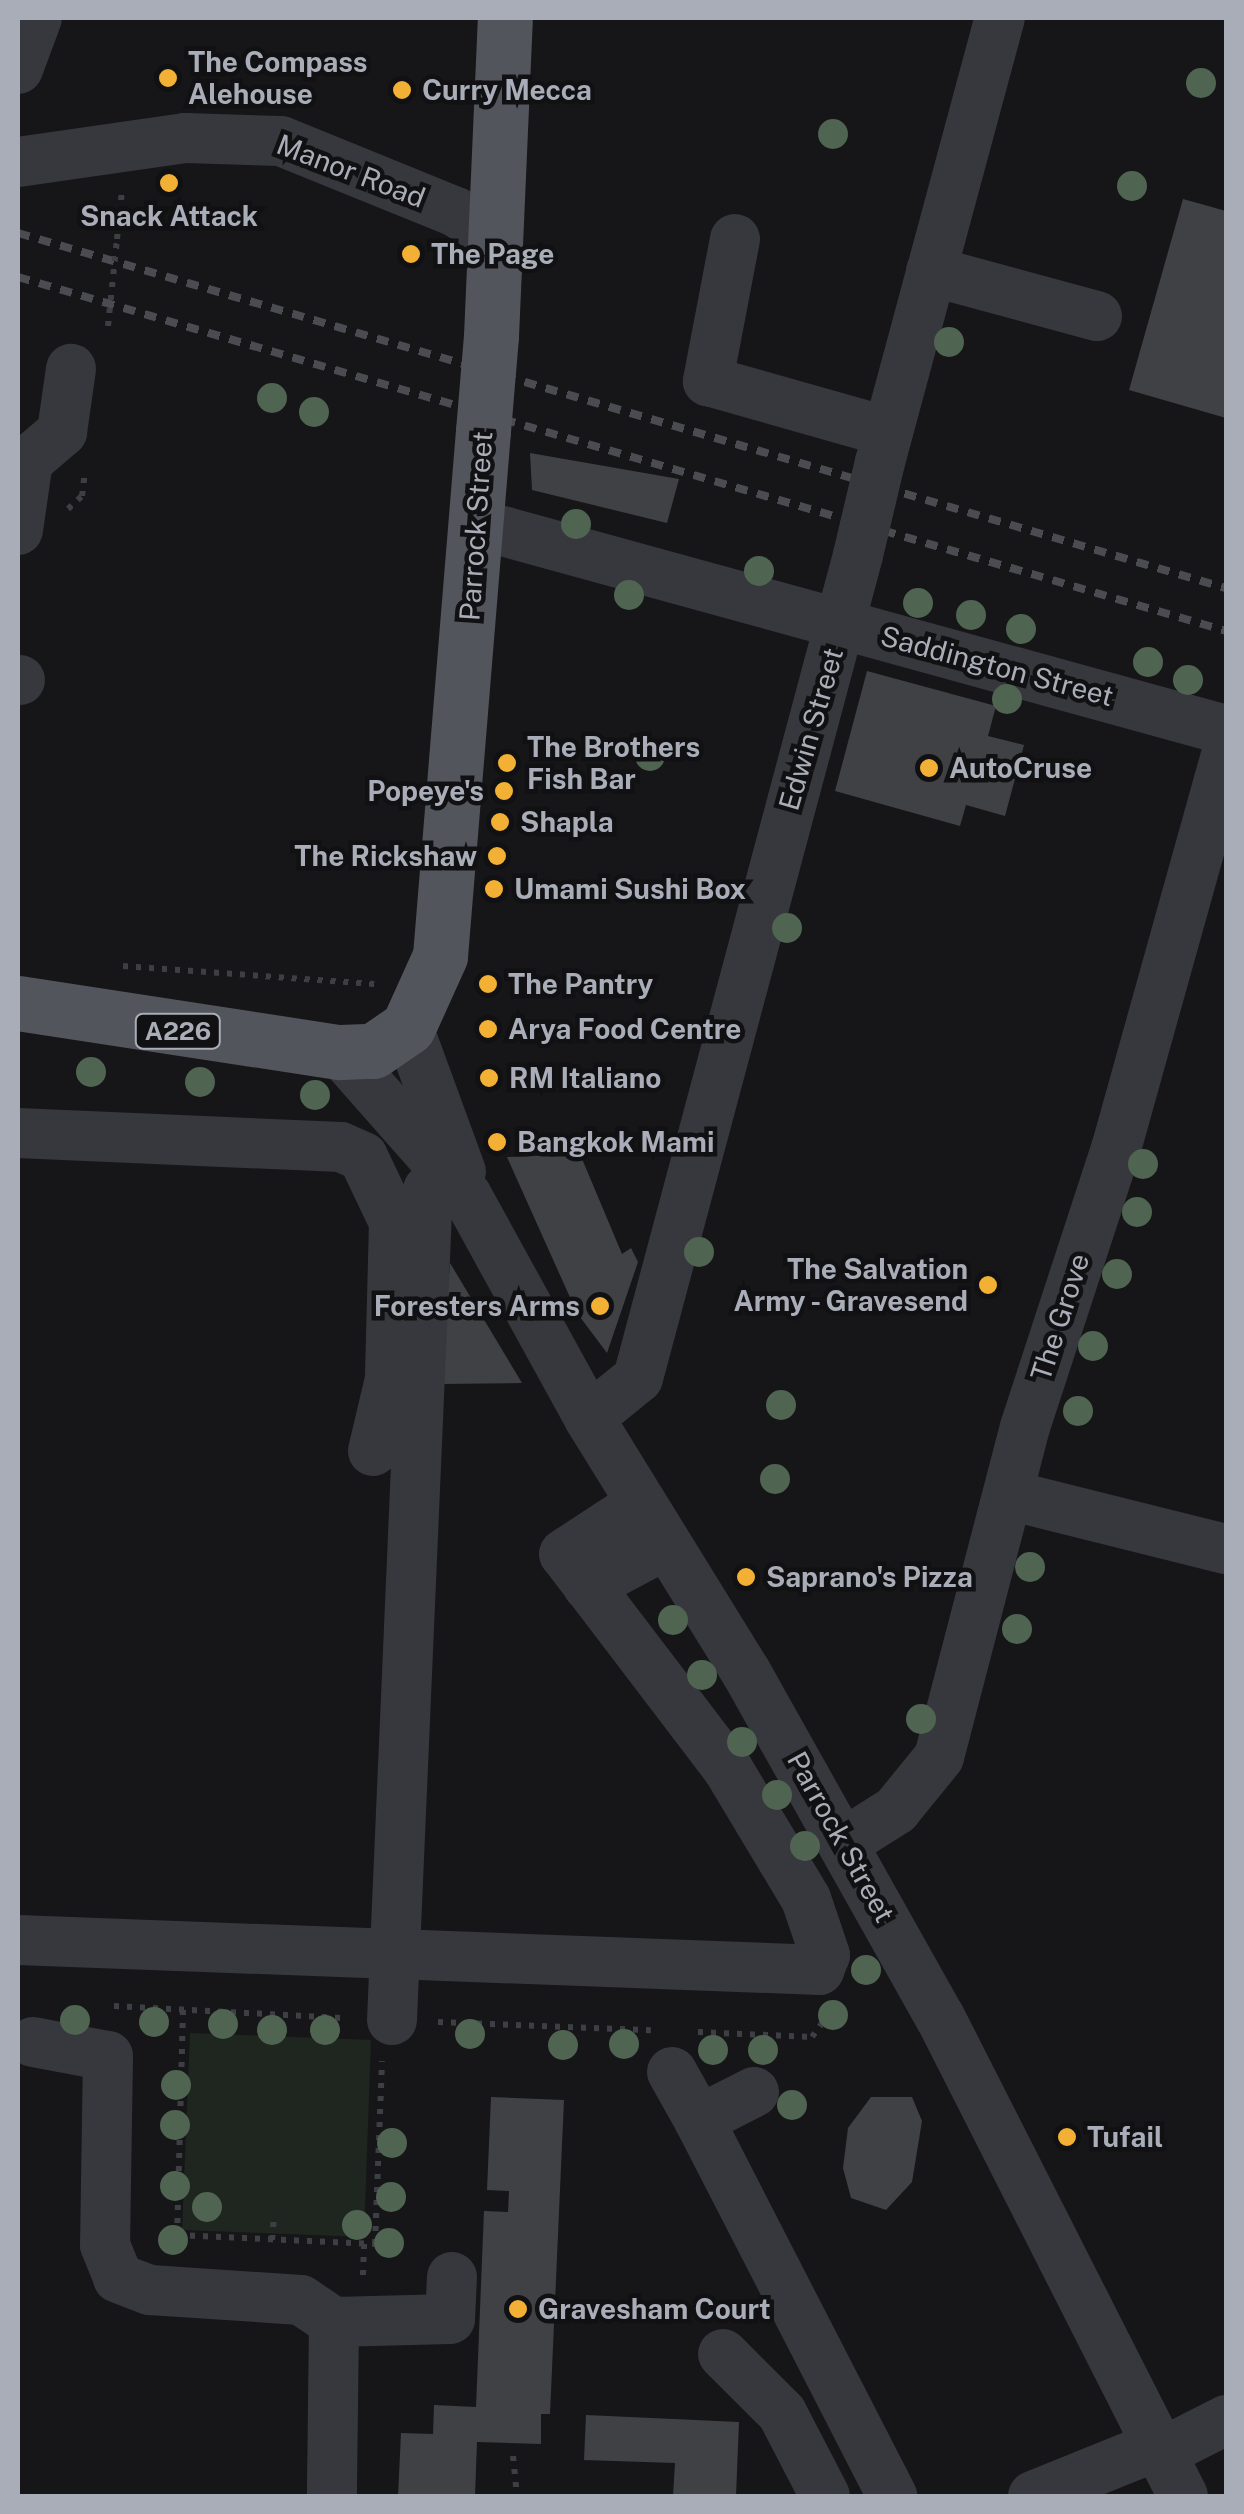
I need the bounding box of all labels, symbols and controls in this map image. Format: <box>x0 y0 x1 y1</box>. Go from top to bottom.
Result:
place label: The Compass Alehouse <box>188 45 368 111</box>
marker: The Compass Alehouse <box>157 67 179 89</box>
place label: Curry Mecca <box>422 73 592 107</box>
marker: Curry Mecca <box>391 79 413 101</box>
street label: Manor Road <box>272 127 430 215</box>
marker: Snack Attack <box>158 172 180 194</box>
place label: Snack Attack <box>80 199 258 233</box>
place label: The Page <box>431 237 554 271</box>
marker: The Page <box>400 243 422 265</box>
street label: Parrock Street <box>453 430 499 622</box>
street label: Saddington Street <box>877 619 1117 713</box>
street label: Edwin Street <box>772 644 850 814</box>
place label: The Brothers Fish Bar <box>527 730 700 796</box>
place label: AutoCruse <box>949 751 1092 785</box>
marker: The Brothers Fish Bar <box>496 752 518 774</box>
marker: AutoCruse <box>918 757 940 779</box>
place label: Popeye's <box>367 774 484 808</box>
marker: Popeye's <box>493 780 515 802</box>
place label: Shapla <box>520 805 614 839</box>
marker: Shapla <box>489 811 511 833</box>
place label: The Rickshaw <box>294 839 477 873</box>
marker: The Rickshaw <box>486 845 508 867</box>
place label: Umami Sushi Box <box>514 872 746 906</box>
marker: Umami Sushi Box <box>483 878 505 900</box>
place label: The Pantry <box>508 967 653 1001</box>
marker: The Pantry <box>477 973 499 995</box>
road number: A226 <box>133 1011 223 1051</box>
place label: Arya Food Centre <box>508 1012 742 1046</box>
marker: Arya Food Centre <box>477 1018 499 1040</box>
place label: RM Italiano <box>509 1061 661 1095</box>
marker: RM Italiano <box>478 1067 500 1089</box>
place label: Bangkok Mami <box>517 1125 714 1159</box>
marker: Bangkok Mami <box>486 1131 508 1153</box>
street label: The Grove <box>1024 1249 1096 1385</box>
place label: The Salvation Army - Gravesend <box>730 1252 968 1318</box>
marker: The Salvation Army - Gravesend <box>977 1274 999 1296</box>
place label: Foresters Arms <box>374 1289 580 1323</box>
marker: Foresters Arms <box>589 1295 611 1317</box>
place label: Saprano's Pizza <box>766 1560 973 1594</box>
marker: Saprano's Pizza <box>735 1566 757 1588</box>
street label: Parrock Street <box>780 1746 902 1928</box>
place label: Tufail <box>1087 2120 1163 2154</box>
marker: Tufail <box>1056 2126 1078 2148</box>
place label: Gravesham Court <box>538 2292 771 2326</box>
marker: Gravesham Court <box>507 2298 529 2320</box>

